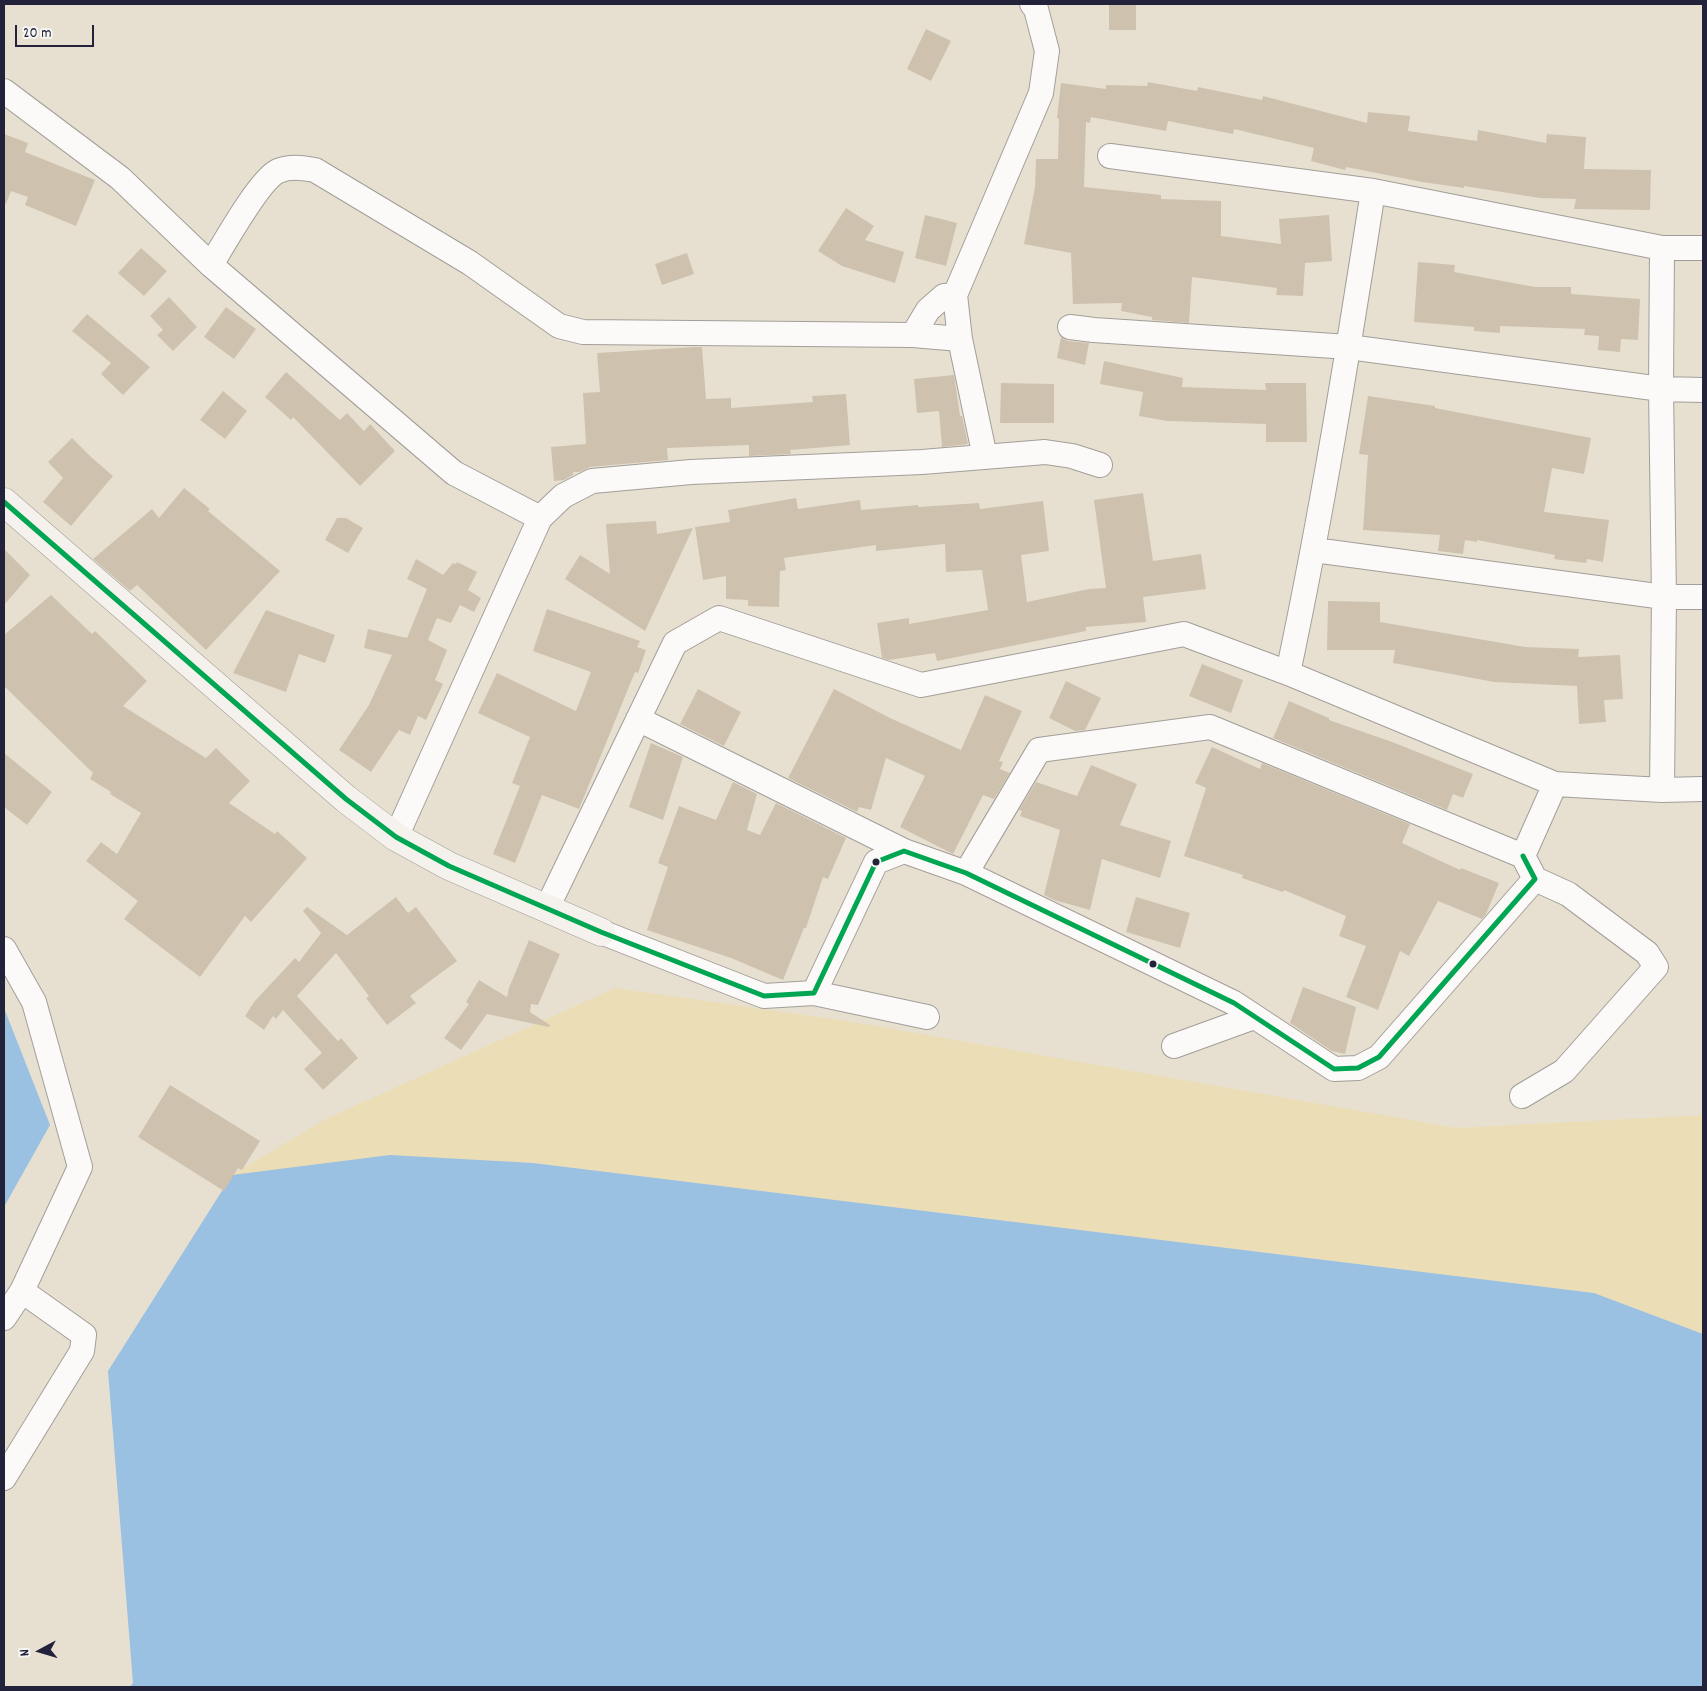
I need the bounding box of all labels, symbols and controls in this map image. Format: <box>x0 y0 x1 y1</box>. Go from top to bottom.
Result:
scale bar <box>18 15 96 47</box>
text: 20 m <box>23 23 51 45</box>
unlabelled marker <box>871 857 881 867</box>
unlabelled marker <box>1148 959 1158 969</box>
north arrow <box>15 1626 65 1676</box>
text: N <box>15 1648 35 1657</box>

